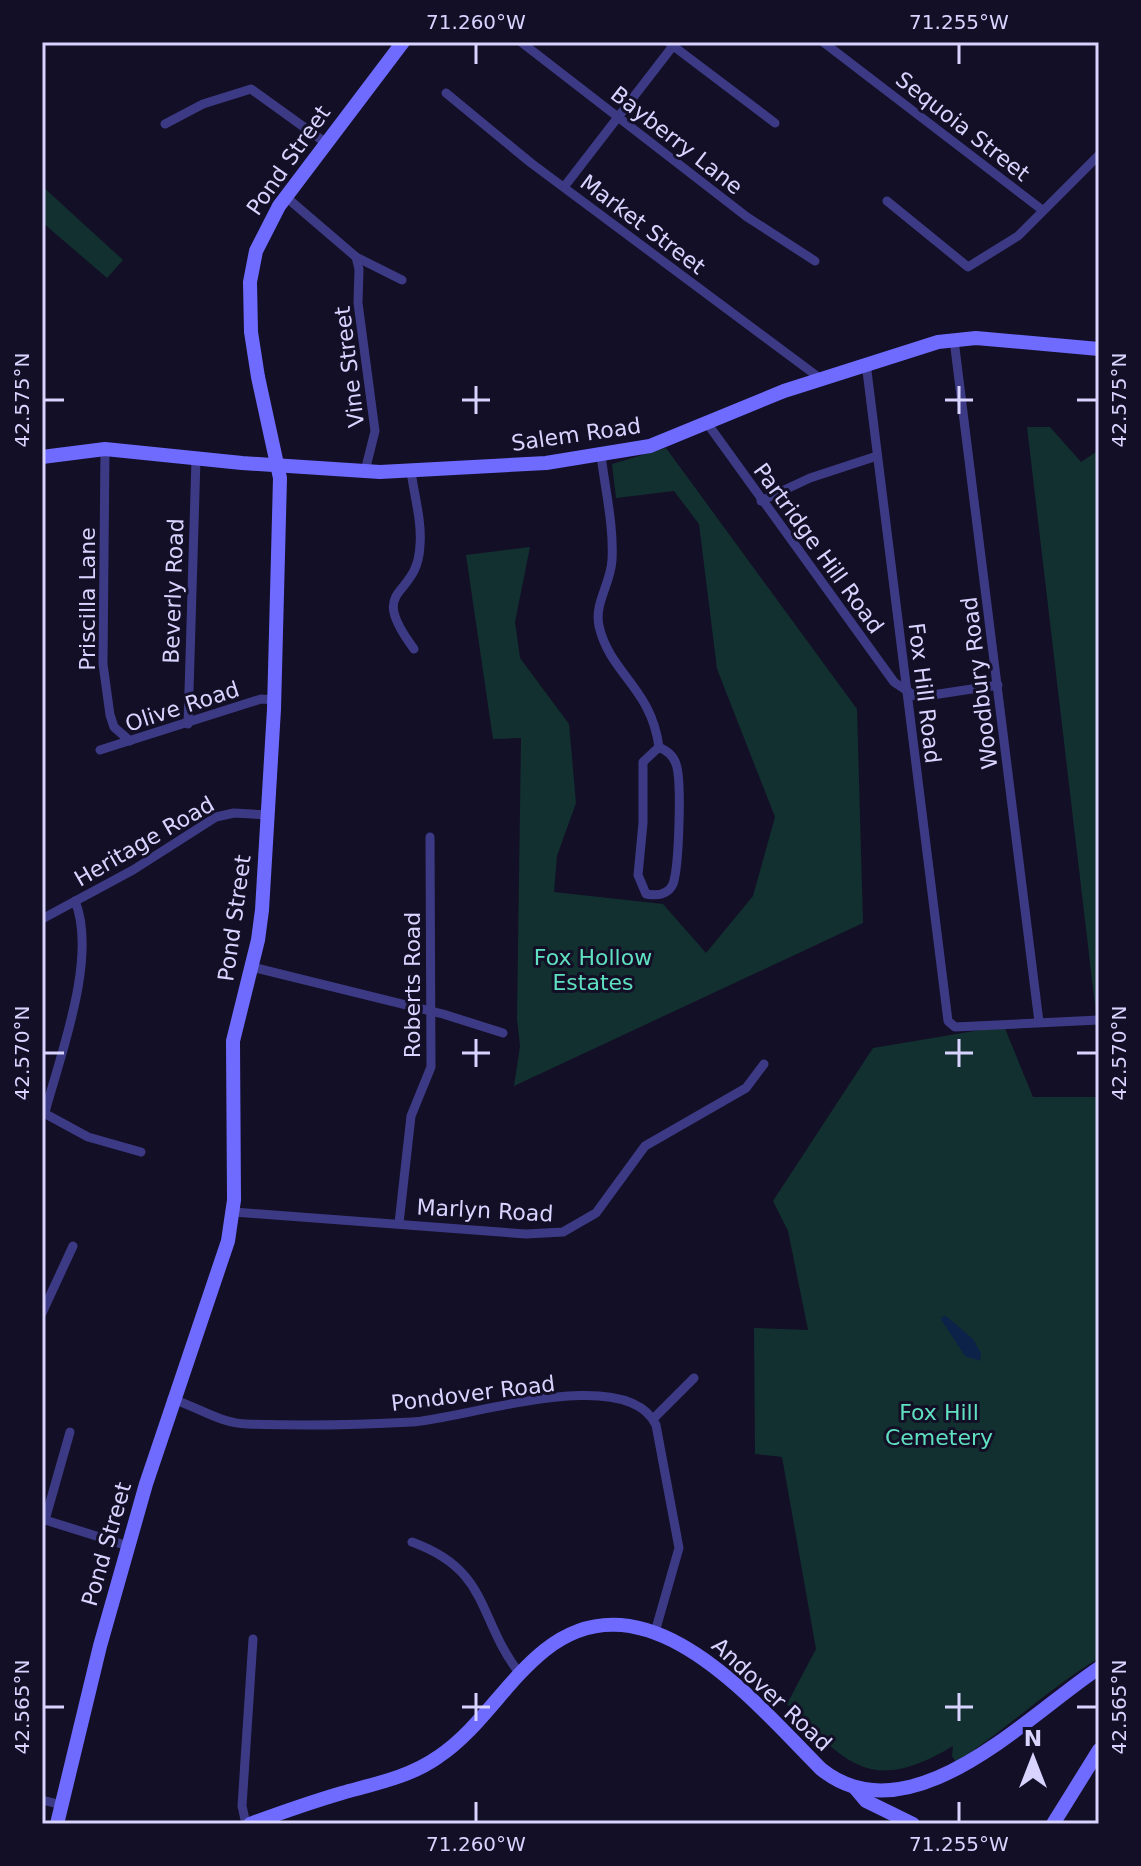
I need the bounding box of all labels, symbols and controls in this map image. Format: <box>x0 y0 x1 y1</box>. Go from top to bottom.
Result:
text: 71.260°W <box>426 10 526 34</box>
text: 71.255°W <box>909 10 1009 34</box>
street label: Sequoia Street <box>891 67 1035 186</box>
street label: Bayberry Lane <box>606 81 747 200</box>
street label: Pond Street <box>242 101 335 220</box>
street label: Market Street <box>575 169 710 280</box>
street label: Vine Street <box>330 305 369 429</box>
text: 42.575°N <box>10 353 34 447</box>
text: 42.575°N <box>1107 353 1131 447</box>
street label: Salem Road <box>510 413 643 456</box>
street label: Partridge Hill Road <box>748 458 889 638</box>
street label: Beverly Road <box>158 518 189 664</box>
street label: Priscilla Lane <box>75 527 100 671</box>
street label: Woodbury Road <box>957 595 1002 771</box>
street label: Fox Hill Road <box>903 621 946 765</box>
street label: Olive Road <box>122 676 242 737</box>
street label: Heritage Road <box>70 791 219 892</box>
street label: Pond Street <box>213 853 256 983</box>
street label: Roberts Road <box>400 912 425 1058</box>
park label: Fox Hollow Estates <box>534 945 652 995</box>
text: 42.570°N <box>10 1006 34 1100</box>
text: 42.570°N <box>1107 1006 1131 1100</box>
street label: Marlyn Road <box>416 1194 554 1227</box>
street label: Pondover Road <box>390 1371 557 1416</box>
park label: Fox Hill Cemetery <box>885 1400 993 1450</box>
street label: Pond Street <box>77 1479 136 1609</box>
street label: Andover Road <box>707 1633 837 1756</box>
text: 42.565°N <box>10 1660 34 1754</box>
text: 42.565°N <box>1107 1660 1131 1754</box>
north arrow <box>993 1718 1073 1798</box>
text: N <box>1024 1726 1042 1751</box>
text: 71.260°W <box>426 1832 526 1856</box>
text: 71.255°W <box>909 1832 1009 1856</box>

